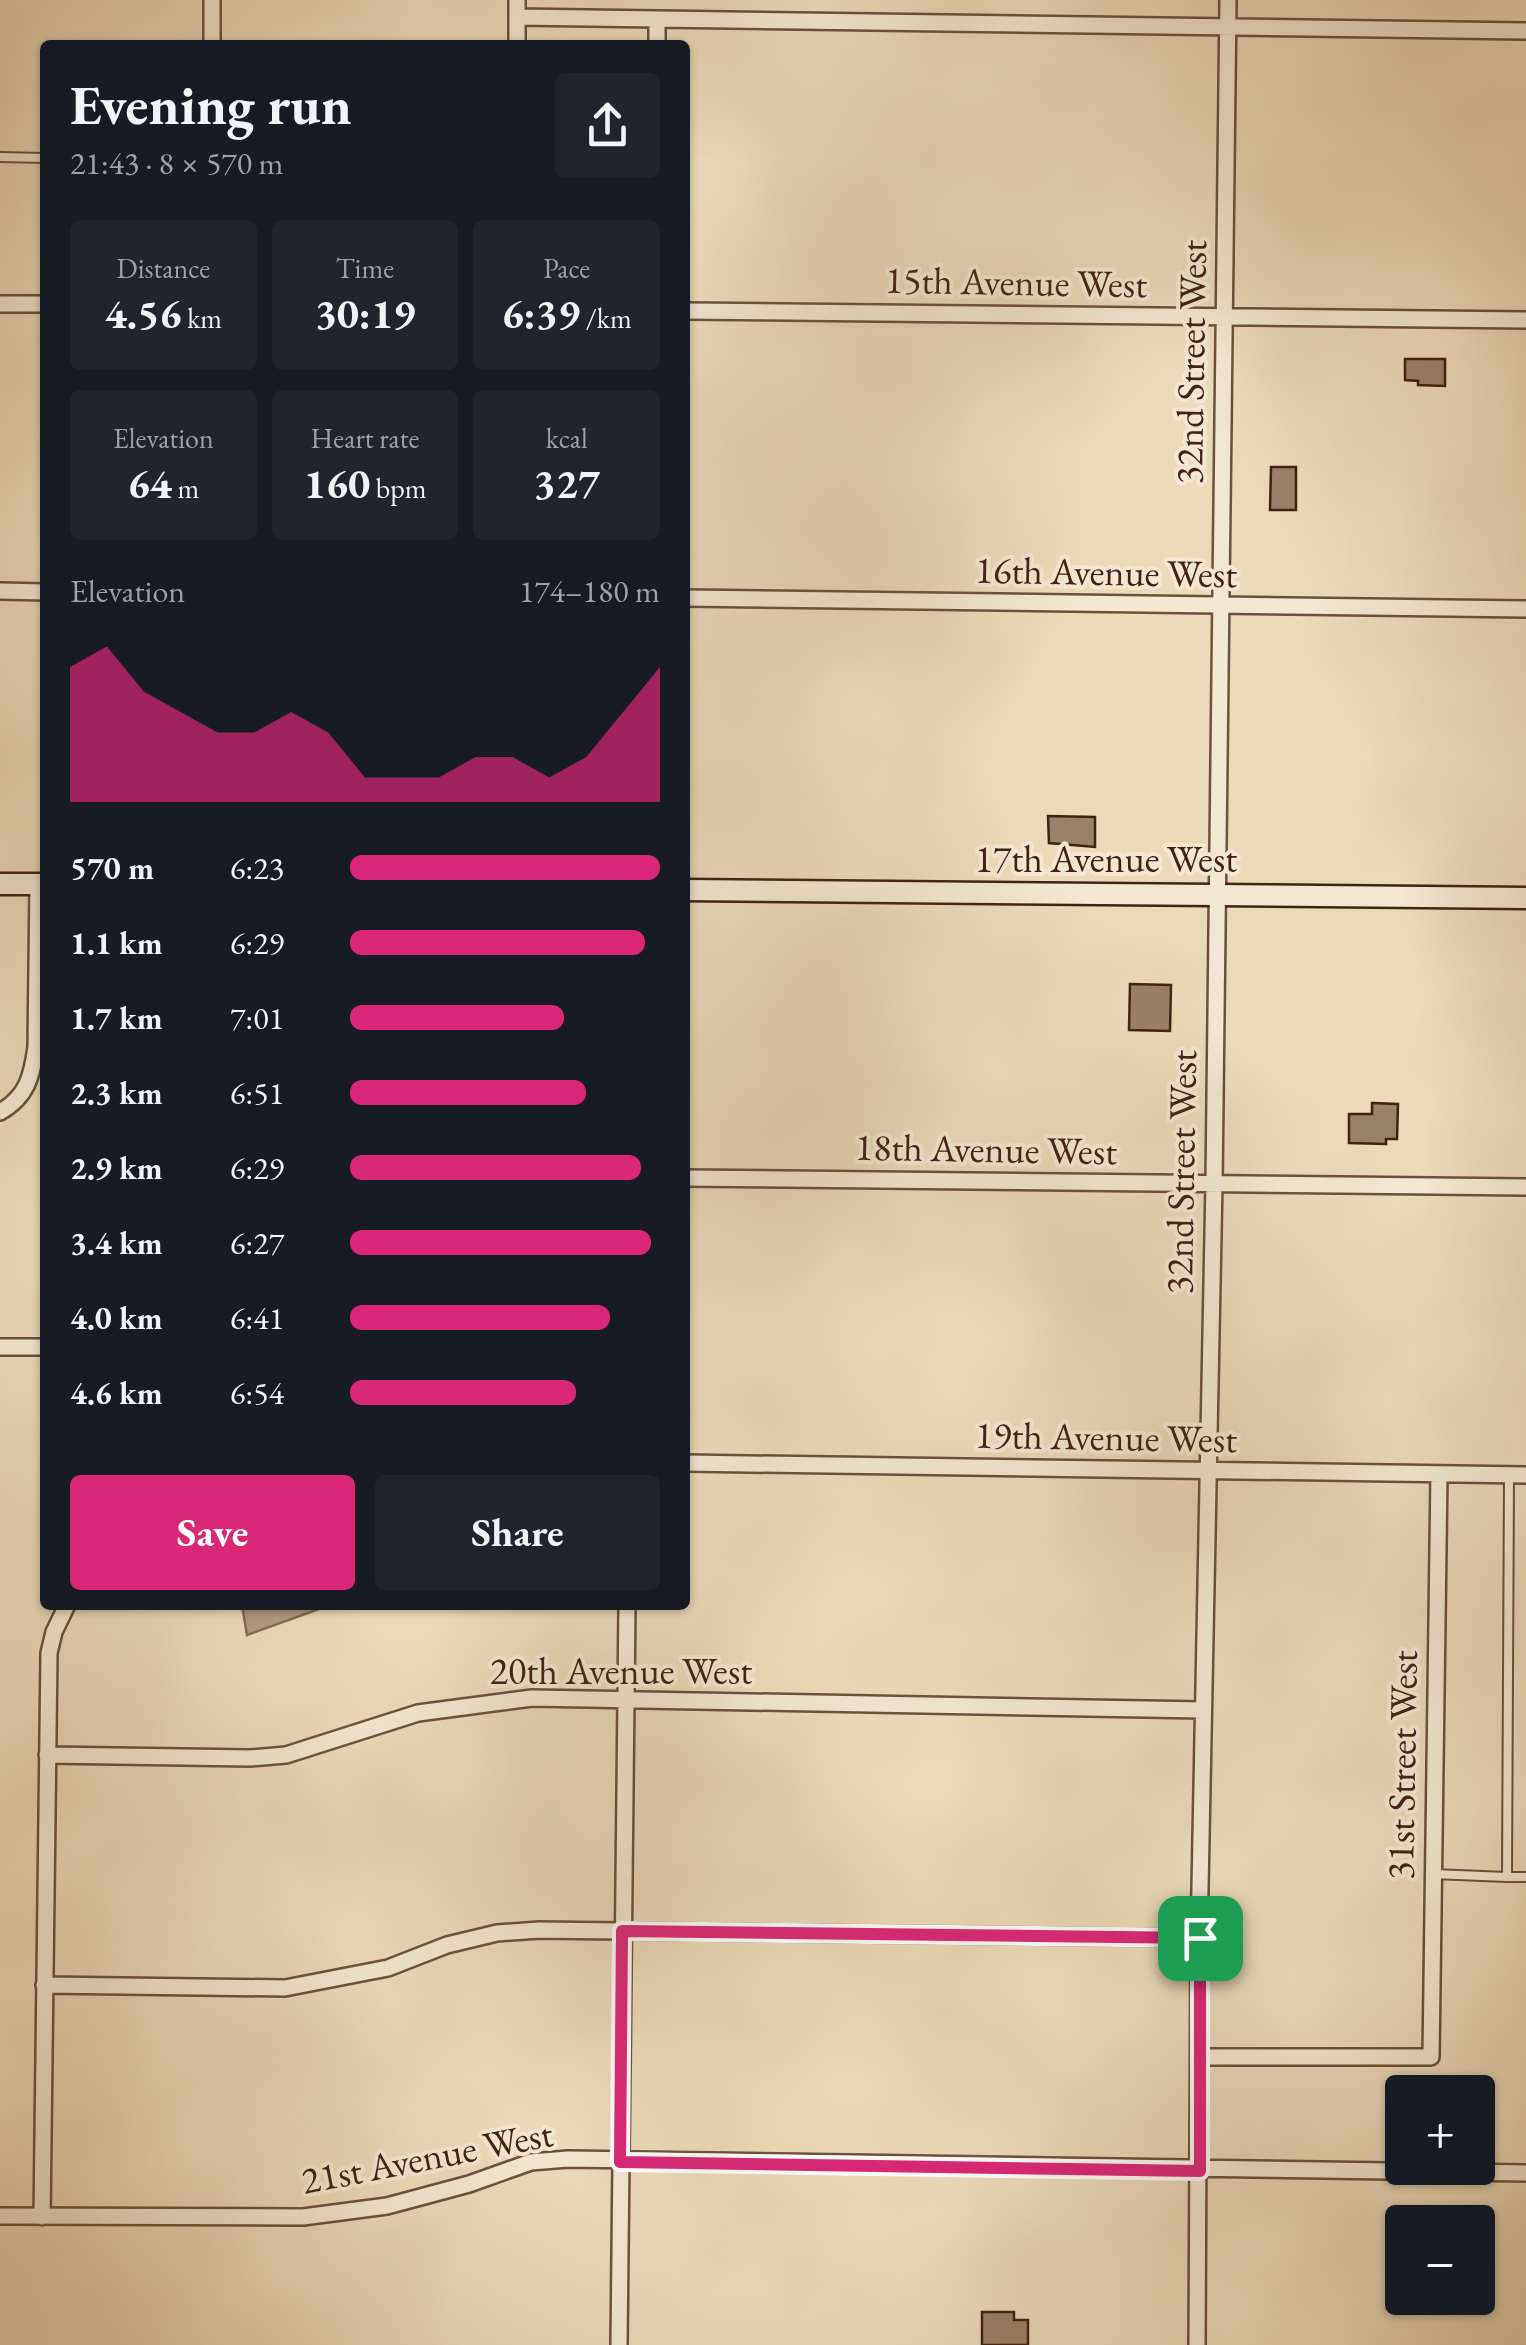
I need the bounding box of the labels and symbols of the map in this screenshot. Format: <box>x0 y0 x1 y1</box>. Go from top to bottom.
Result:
street label: 32nd Street West <box>1164 239 1217 485</box>
street label: 15th Avenue West <box>884 255 1148 308</box>
street label: 16th Avenue West <box>974 545 1238 598</box>
street label: 17th Avenue West <box>975 834 1237 883</box>
street label: 32nd Street West <box>1154 1049 1207 1295</box>
street label: 18th Avenue West <box>854 1122 1118 1175</box>
street label: 19th Avenue West <box>974 1410 1238 1463</box>
street label: 20th Avenue West <box>490 1646 752 1695</box>
street label: 31st Street West <box>1375 1650 1428 1880</box>
pin <box>1158 1896 1243 1981</box>
street label: 21st Avenue West <box>297 2108 557 2205</box>

